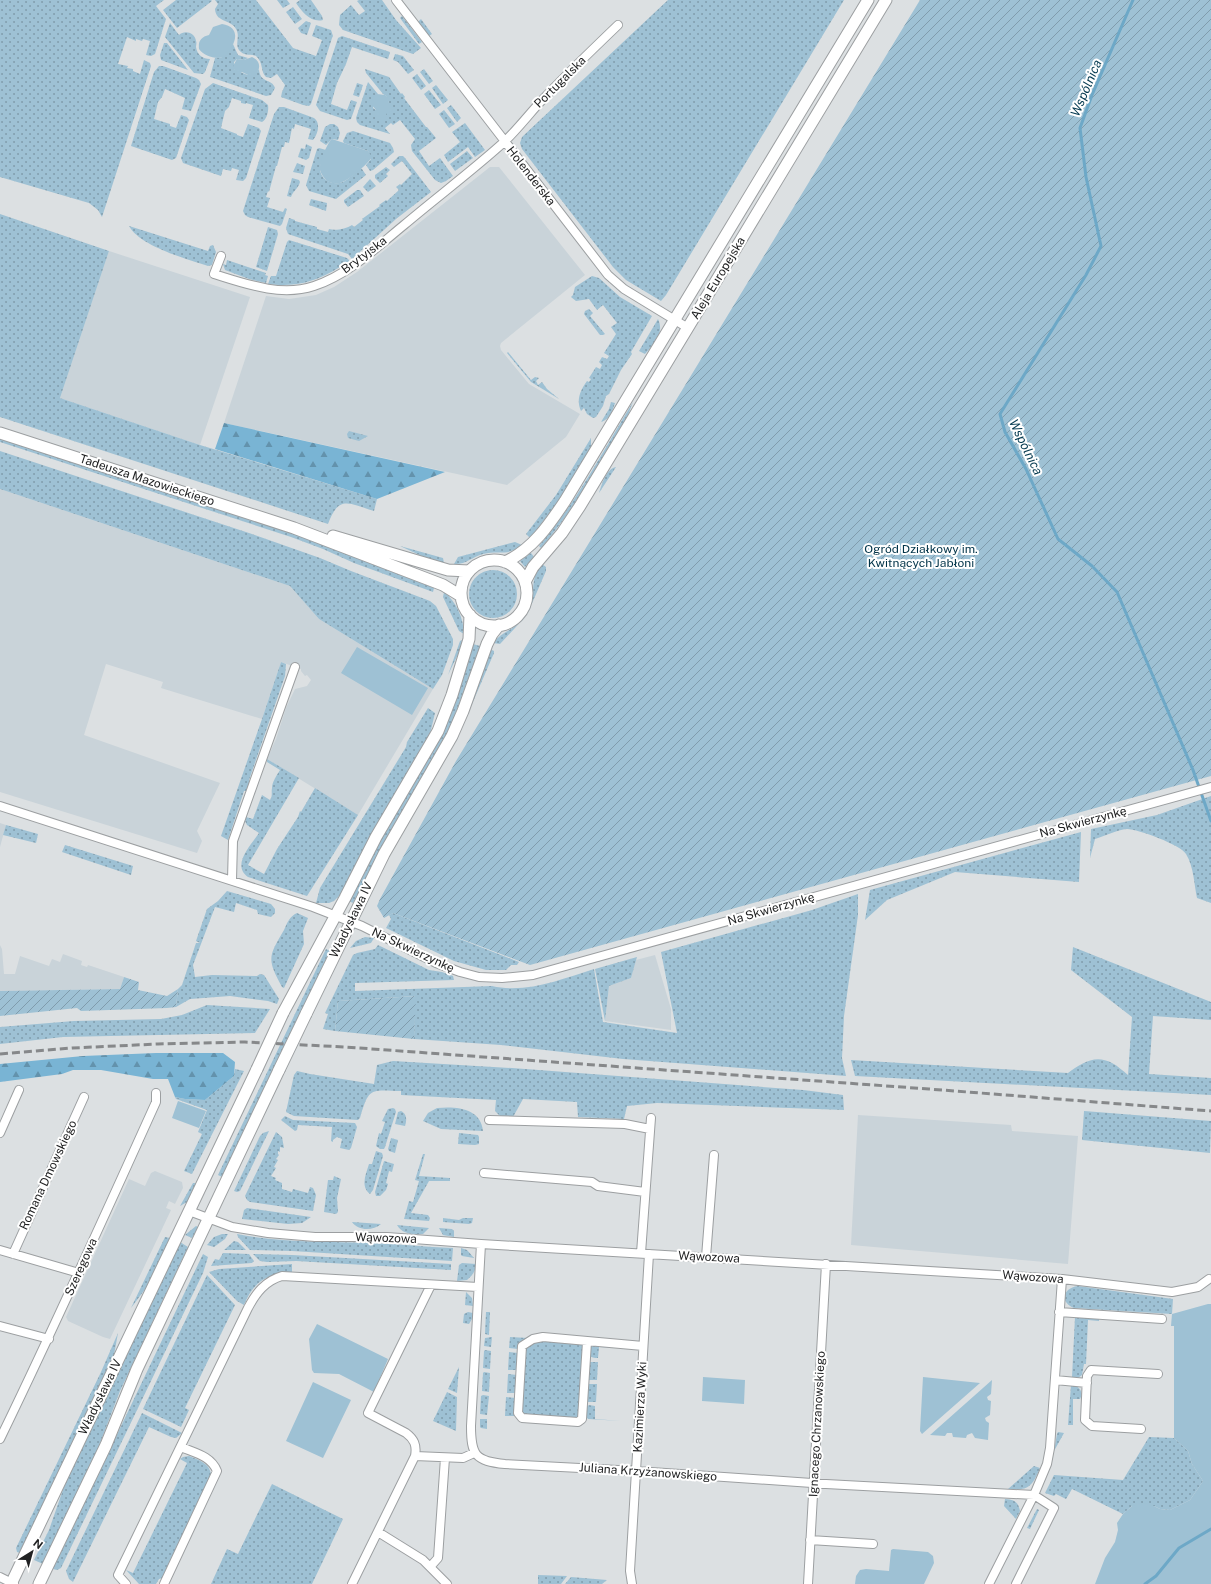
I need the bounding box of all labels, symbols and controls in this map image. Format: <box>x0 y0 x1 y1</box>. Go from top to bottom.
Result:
street label: Portugalska <box>531 53 589 111</box>
water label: Wspólnica <box>1067 57 1105 119</box>
street label: Holenderska <box>504 144 558 208</box>
street label: Brytyjska <box>339 233 389 277</box>
street label: Aleja Europejska <box>688 234 748 322</box>
water label: Wspólnica <box>1006 417 1046 477</box>
street label: Tadeusza Mazowieckiego <box>78 452 216 509</box>
park label: Ogród Działkowy im. Kwitnących Jabłoni <box>864 542 978 570</box>
street label: Na Skwierzynkę <box>1038 804 1128 840</box>
street label: Władysława IV <box>327 880 375 960</box>
street label: Na Skwierzynkę <box>726 890 816 928</box>
street label: Na Skwierzynkę <box>369 925 457 975</box>
street label: Romana Dmowskiego <box>16 1118 80 1232</box>
street label: Wąwozowa <box>355 1230 417 1246</box>
street label: Szeregowa <box>62 1236 100 1298</box>
street label: Wąwozowa <box>678 1248 740 1266</box>
street label: Wąwozowa <box>1002 1268 1064 1286</box>
street label: Ignacego Chrzanowskiego <box>806 1350 828 1497</box>
street label: Władysława IV <box>76 1357 124 1437</box>
street label: Kazimierza Wyki <box>631 1361 649 1453</box>
street label: Juliana Krzyżanowskiego <box>579 1460 718 1484</box>
north arrow <box>12 1532 52 1572</box>
text: N <box>31 1537 45 1551</box>

